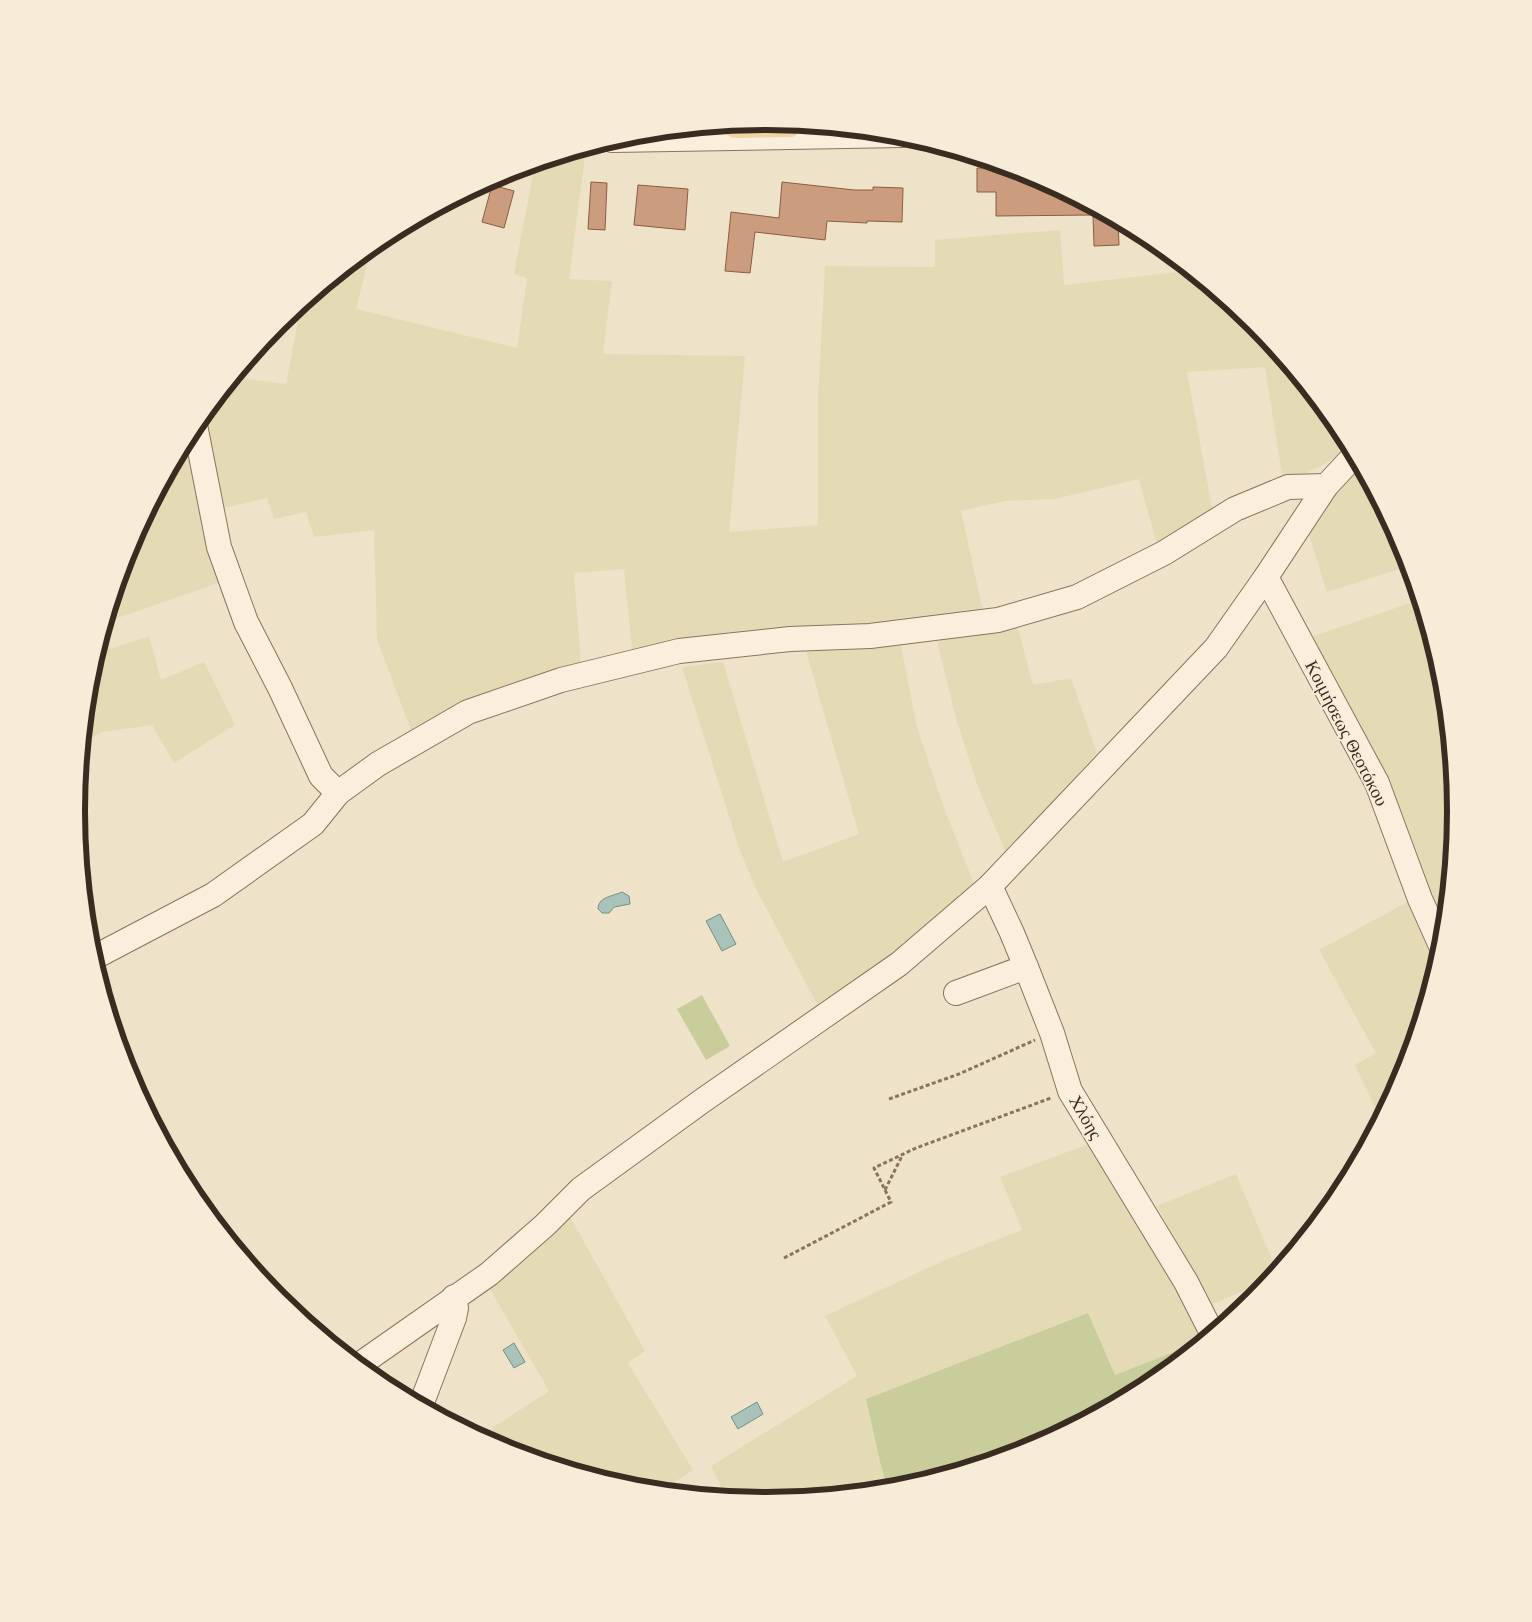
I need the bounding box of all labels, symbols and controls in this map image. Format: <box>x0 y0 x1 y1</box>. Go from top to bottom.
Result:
street label: Κοιμήσεως Θεοτόκου <box>1300 656 1394 810</box>
street label: Χλόης <box>1064 1091 1108 1143</box>

